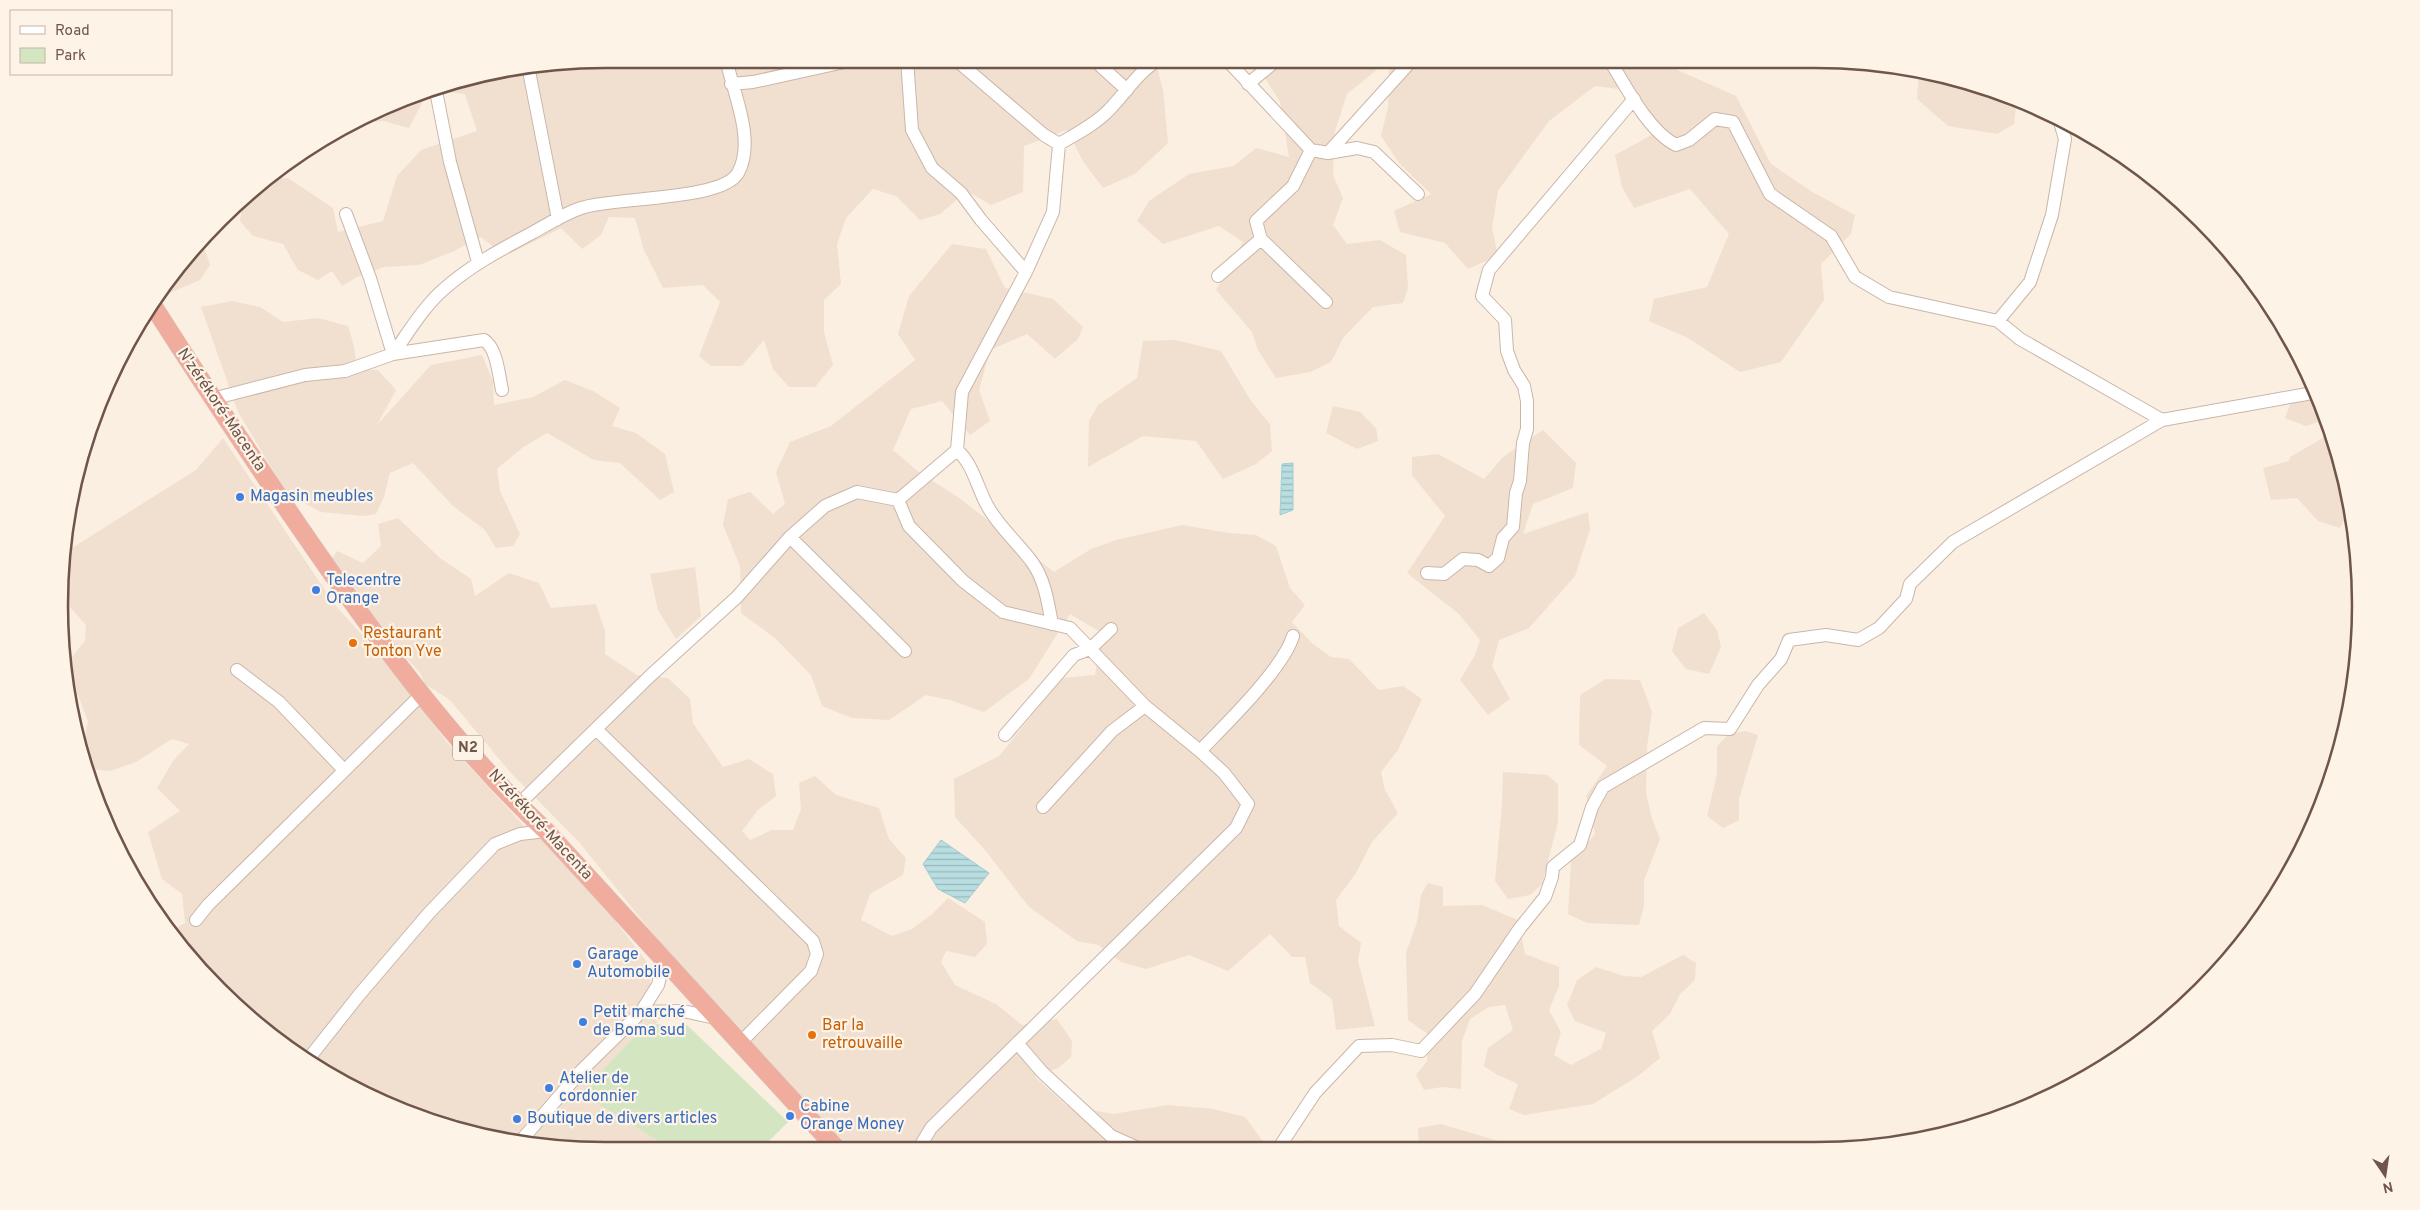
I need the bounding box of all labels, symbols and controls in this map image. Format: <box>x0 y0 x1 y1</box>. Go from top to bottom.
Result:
legend <box>10 10 172 75</box>
text: Road <box>55 22 90 41</box>
text: Park <box>55 47 86 66</box>
street label: N'zérékoré-Macenta <box>172 345 270 475</box>
place label: Magasin meubles <box>250 487 373 507</box>
marker: Magasin meubles <box>234 491 246 503</box>
place label: Telecentre Orange <box>326 571 401 609</box>
marker: Telecentre Orange <box>310 584 322 596</box>
place label: Restaurant Tonton Yve <box>363 624 442 662</box>
marker: Restaurant Tonton Yve <box>347 637 359 649</box>
road number: N2 <box>453 736 483 760</box>
street label: N'zérékoré-Macenta <box>484 765 596 885</box>
place label: Garage Automobile <box>587 945 670 983</box>
marker: Garage Automobile <box>571 958 583 970</box>
place label: Petit marché de Boma sud <box>593 1003 685 1041</box>
marker: Petit marché de Boma sud <box>577 1016 589 1028</box>
place label: Bar la retrouvaille <box>822 1016 903 1054</box>
marker: Bar la retrouvaille <box>806 1029 818 1041</box>
place label: Atelier de cordonnier <box>559 1069 637 1107</box>
marker: Atelier de cordonnier <box>543 1082 555 1094</box>
place label: Cabine Orange Money <box>800 1097 905 1135</box>
place label: Boutique de divers articles <box>527 1109 717 1129</box>
marker: Cabine Orange Money <box>784 1110 796 1122</box>
marker: Boutique de divers articles <box>511 1113 523 1125</box>
north arrow <box>2360 1150 2410 1200</box>
text: N <box>2381 1177 2394 1196</box>

